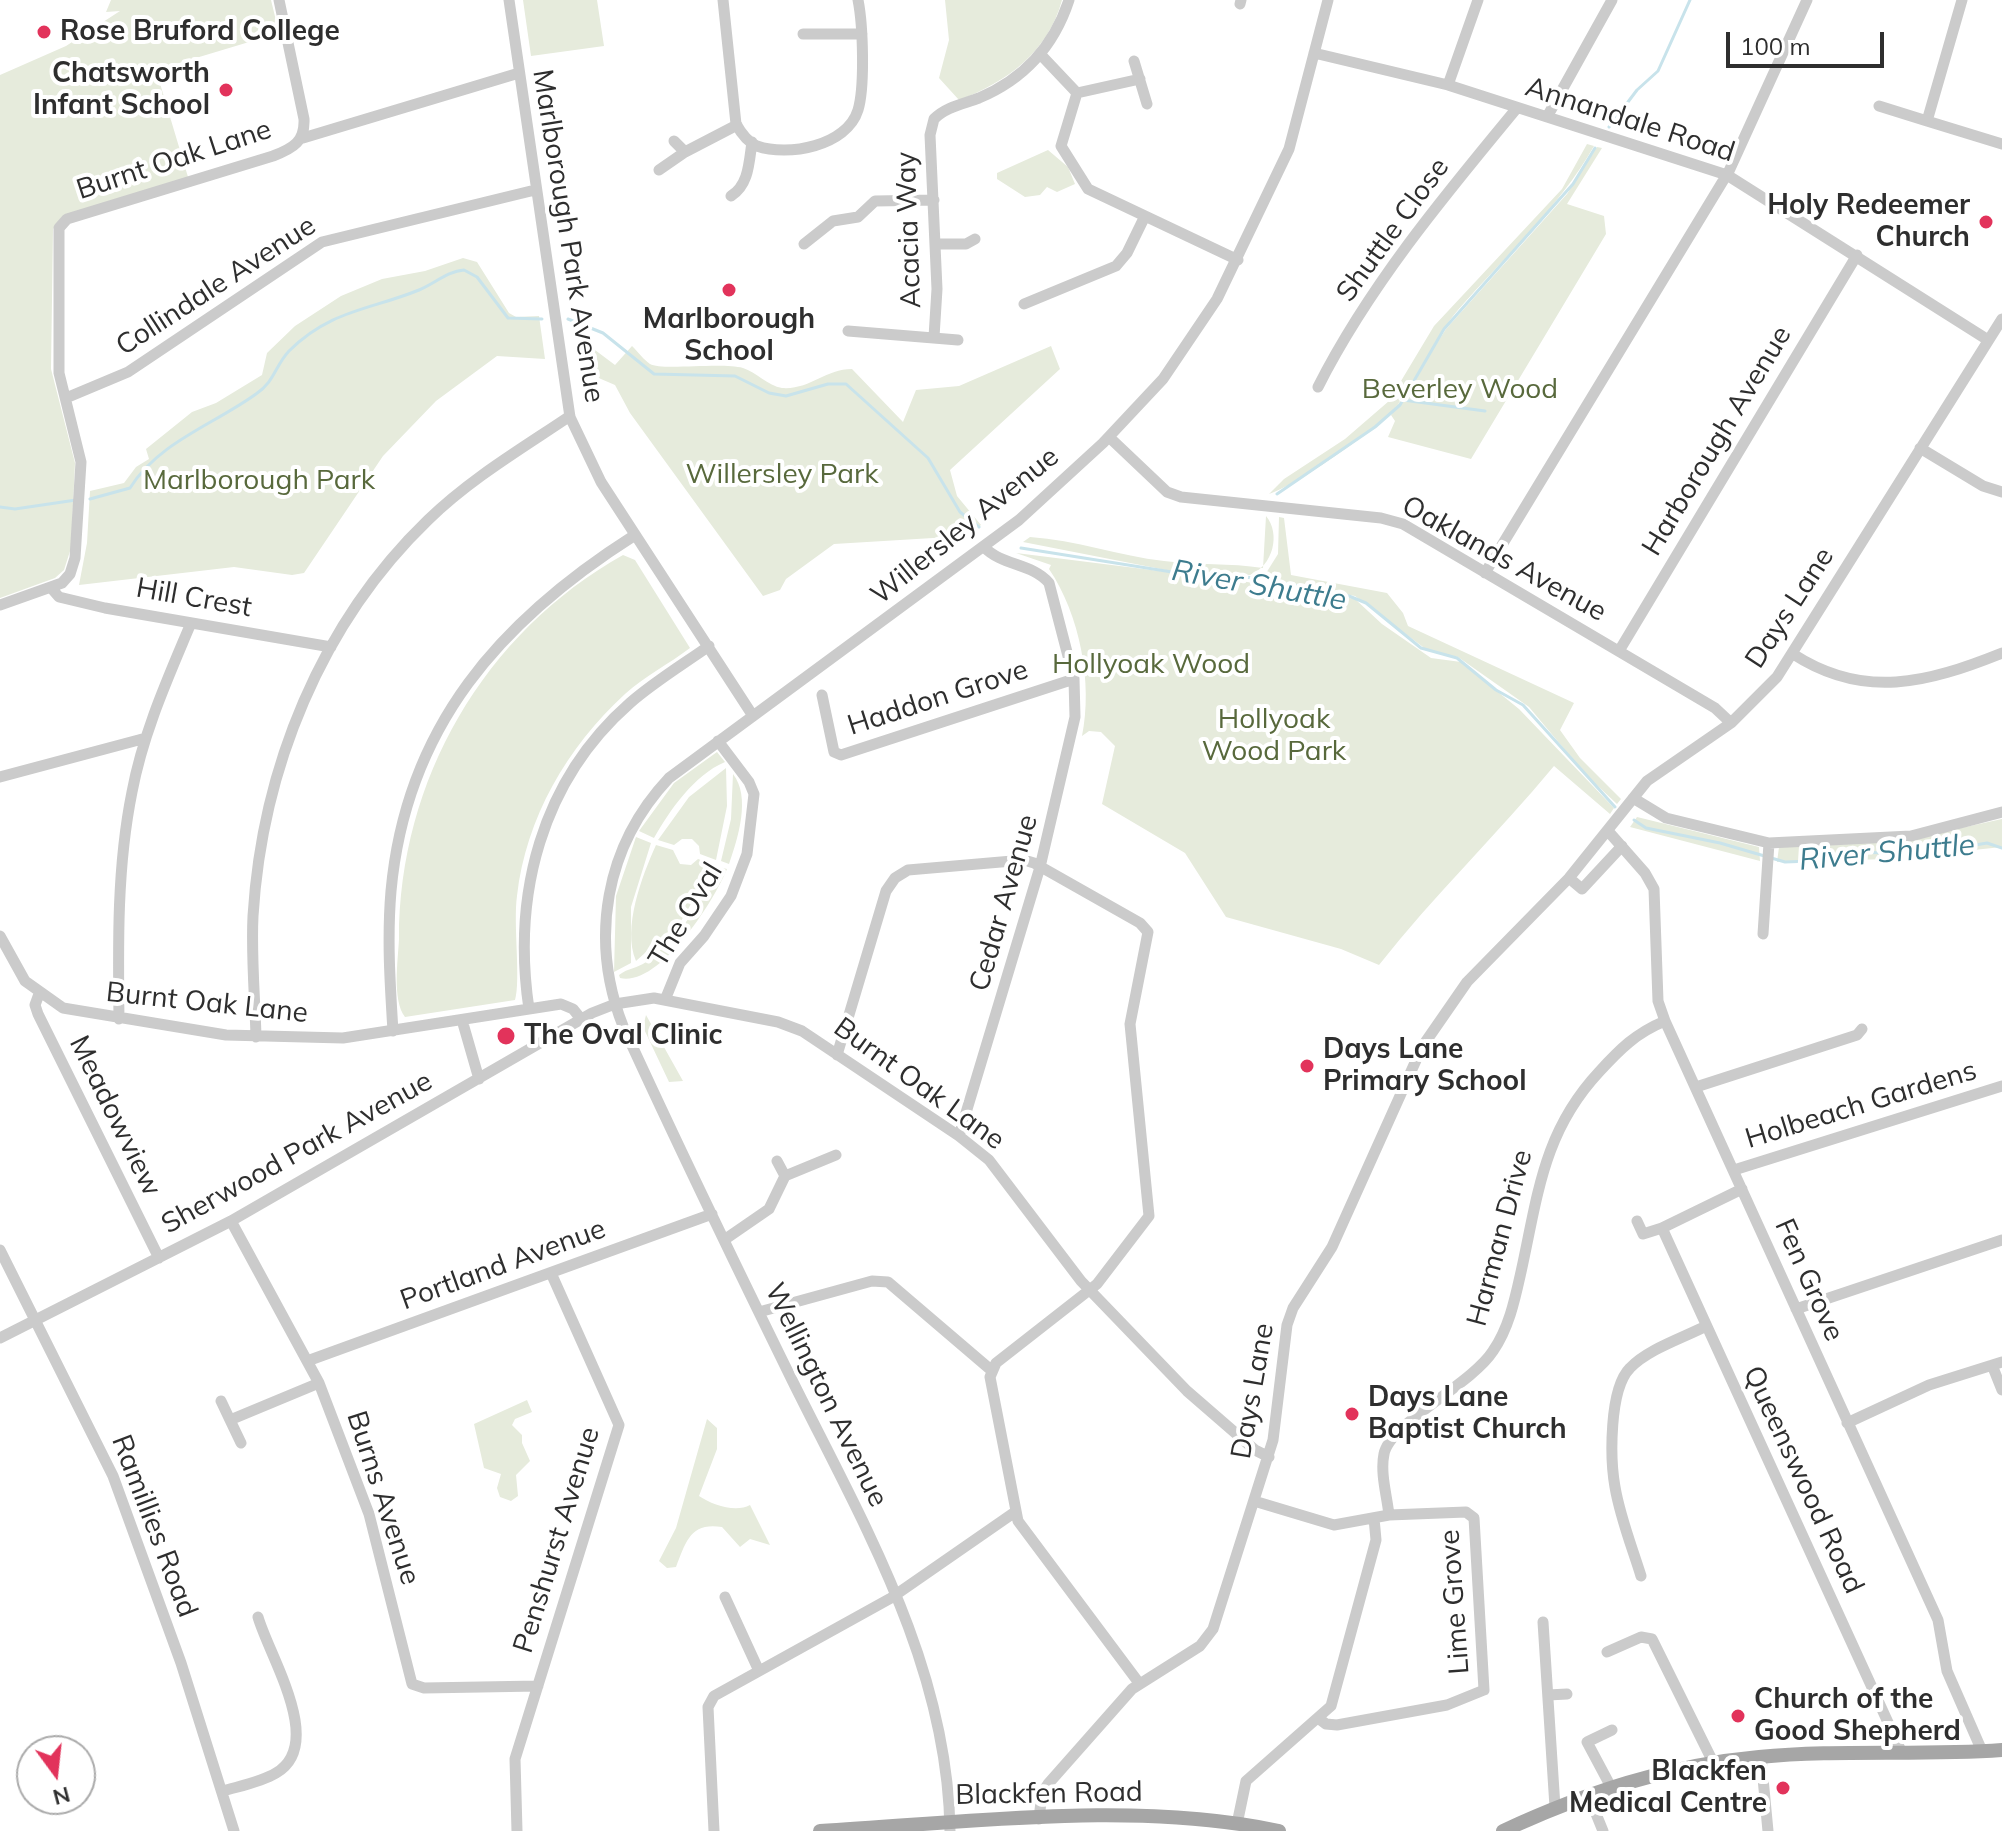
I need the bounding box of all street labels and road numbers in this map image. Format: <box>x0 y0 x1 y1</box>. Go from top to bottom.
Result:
street label: Marlborough Park Avenue <box>525 67 611 405</box>
street label: Annandale Road <box>1521 70 1739 170</box>
street label: Burnt Oak Lane <box>72 113 276 207</box>
street label: Acacia Way <box>889 151 929 309</box>
street label: Shuttle Close <box>1330 152 1456 308</box>
street label: Collindale Avenue <box>110 209 322 363</box>
street label: Harborough Avenue <box>1635 320 1799 562</box>
street label: Willersley Avenue <box>864 440 1066 612</box>
street label: Oaklands Avenue <box>1396 489 1612 629</box>
street label: Days Lane <box>1739 541 1841 675</box>
street label: Hill Crest <box>134 571 254 625</box>
street label: Haddon Grove <box>844 653 1032 743</box>
street label: Cedar Avenue <box>963 811 1045 995</box>
street label: The Oval <box>642 857 730 973</box>
street label: Burnt Oak Lane <box>104 976 310 1030</box>
street label: Burnt Oak Lane <box>827 1011 1011 1157</box>
street label: Meadowview <box>62 1030 168 1202</box>
street label: Holbeach Gardens <box>1741 1054 1981 1156</box>
street label: Sherwood Park Avenue <box>156 1065 438 1241</box>
street label: Harman Drive <box>1460 1146 1540 1330</box>
street label: Portland Avenue <box>396 1212 610 1318</box>
street label: Fen Grove <box>1767 1214 1851 1346</box>
street label: Wellington Avenue <box>757 1278 895 1512</box>
street label: Days Lane <box>1225 1321 1281 1461</box>
street label: Queenswood Road <box>1736 1361 1870 1599</box>
street label: Burns Avenue <box>339 1407 427 1589</box>
street label: Penshurst Avenue <box>507 1423 607 1657</box>
street label: Ramillies Road <box>104 1430 204 1622</box>
street label: Lime Grove <box>1433 1528 1477 1676</box>
street label: Blackfen Road <box>955 1776 1143 1812</box>

